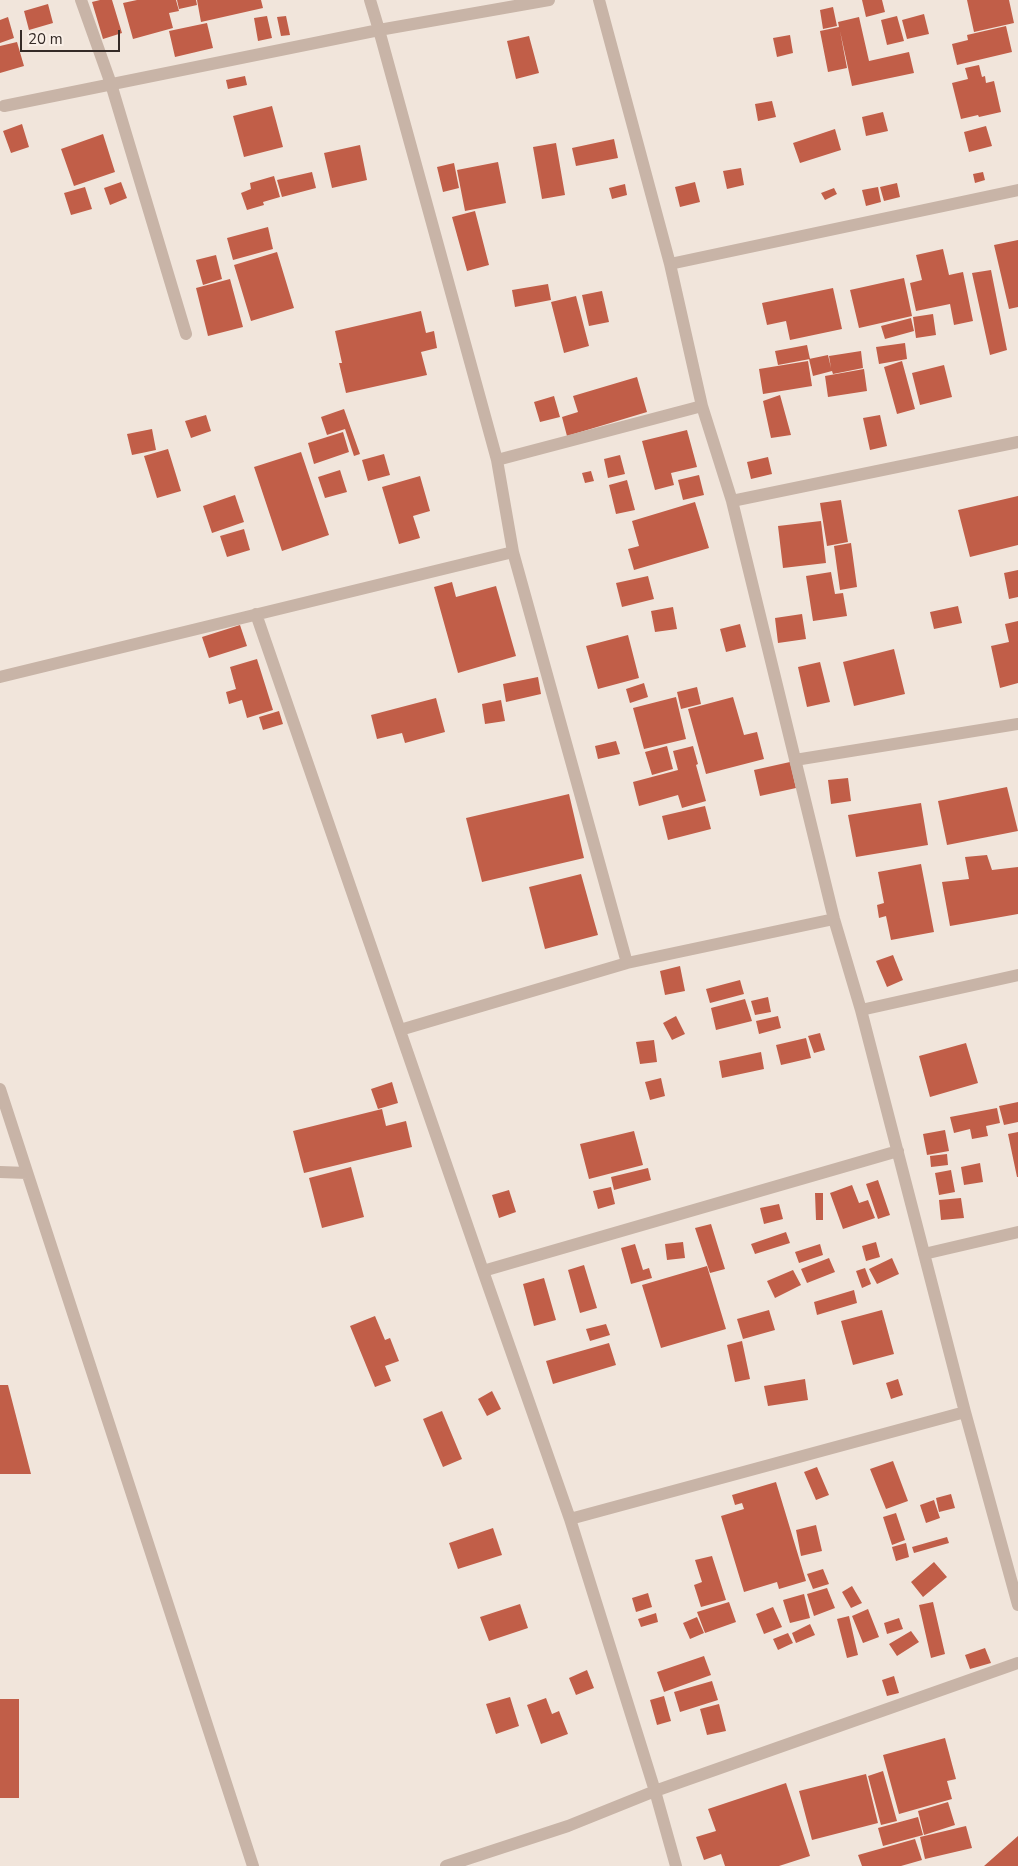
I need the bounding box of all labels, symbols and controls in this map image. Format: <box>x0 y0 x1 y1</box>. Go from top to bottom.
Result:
scale bar <box>22 20 122 52</box>
text: 20 m <box>28 29 63 49</box>

